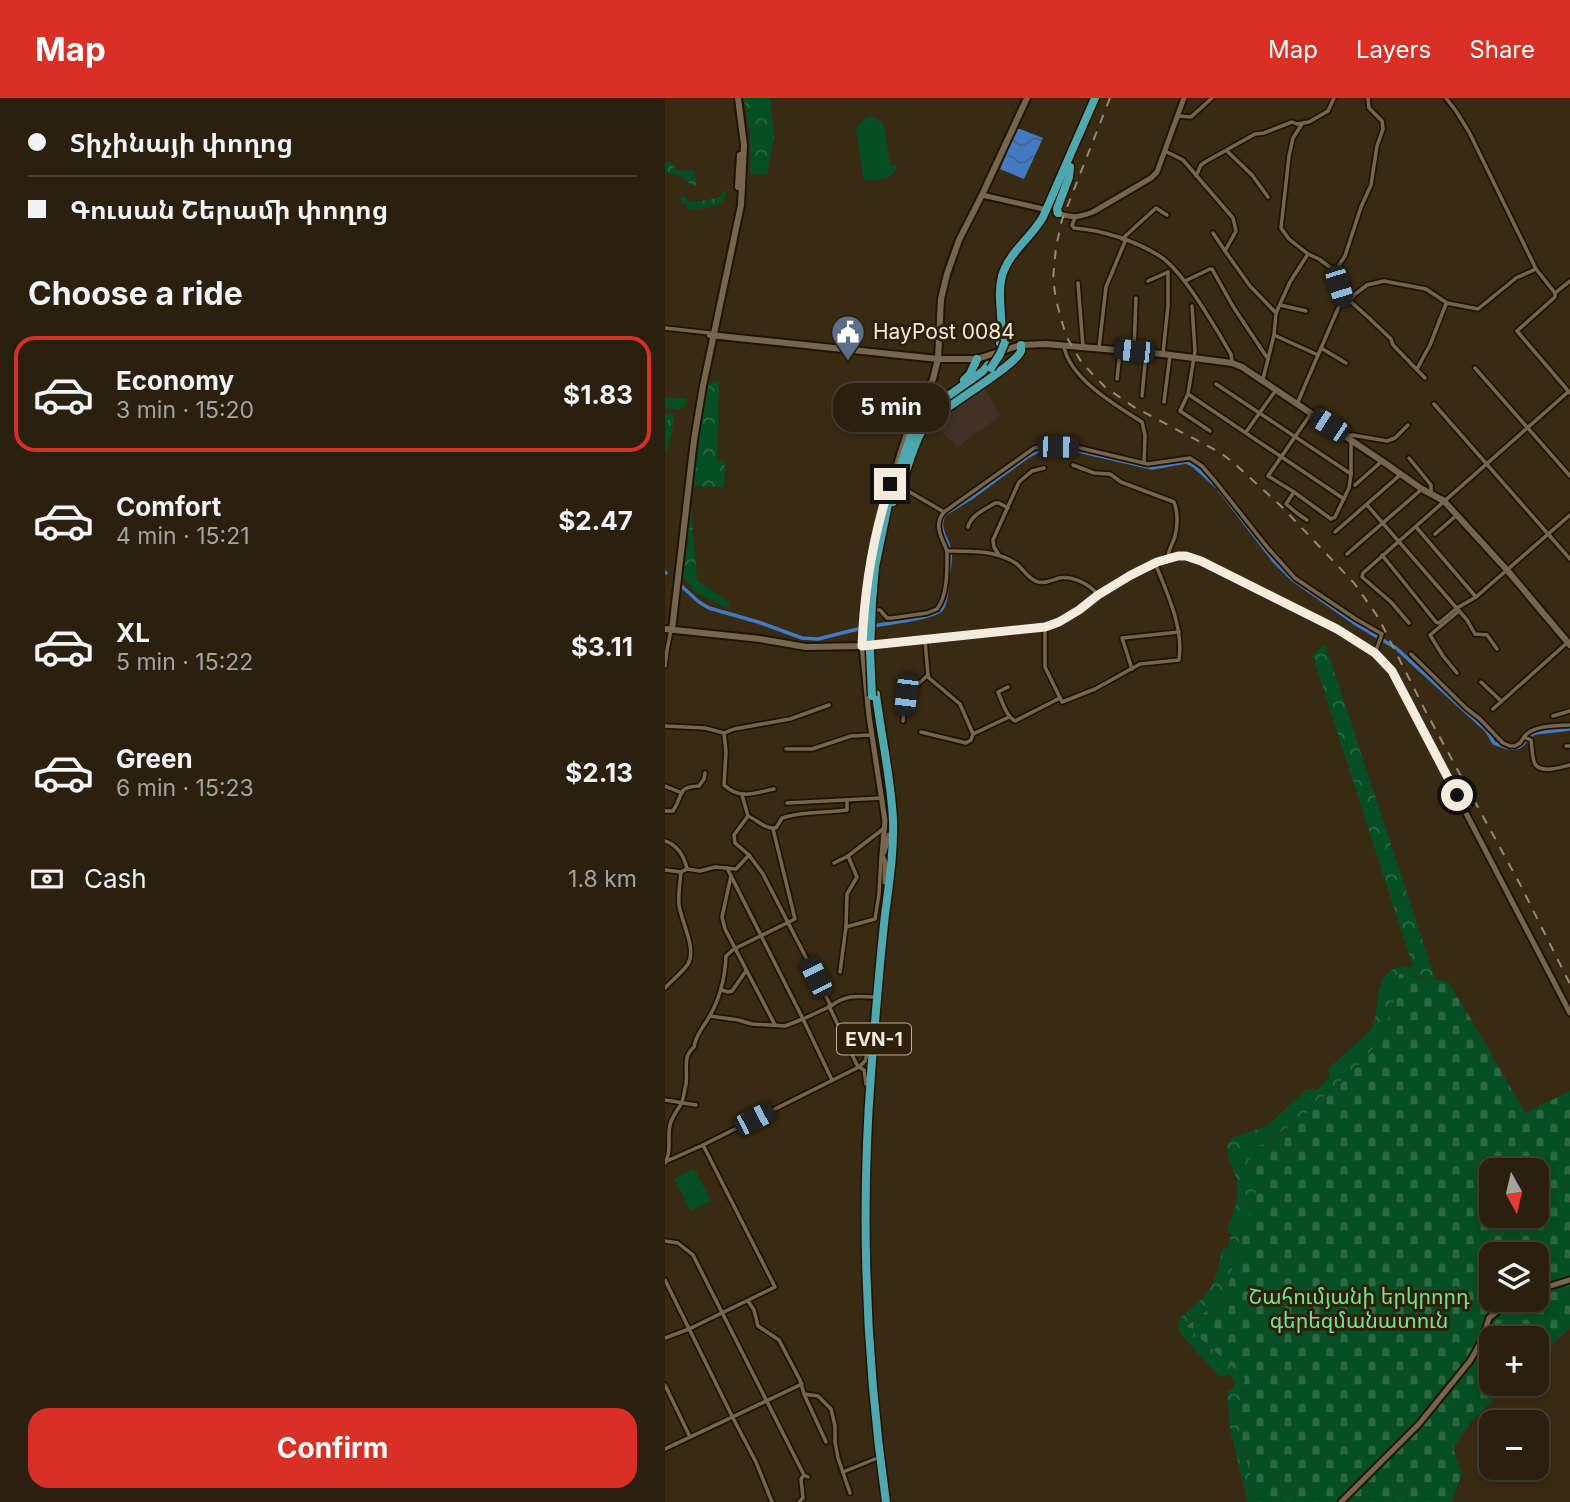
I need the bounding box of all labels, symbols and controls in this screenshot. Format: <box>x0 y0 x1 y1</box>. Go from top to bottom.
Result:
text: Map <box>35 29 106 69</box>
text: Map <box>1268 35 1318 64</box>
text: Layers <box>1356 35 1431 64</box>
text: Share <box>1469 35 1535 64</box>
text: Տիչինայի փողոց <box>70 127 293 158</box>
text: Գուսան Շերամի փողոց <box>70 194 388 225</box>
car <box>1323 263 1356 309</box>
text: Choose a ride <box>28 274 243 313</box>
public building icon: HayPost 0084 <box>829 313 867 362</box>
place label: HayPost 0084 <box>873 319 1015 344</box>
car <box>1113 338 1156 364</box>
icon: car <box>32 363 95 426</box>
text: Economy <box>116 365 234 396</box>
text: $1.83 <box>563 379 633 410</box>
callout: 5 min <box>832 382 948 432</box>
text: 5 min <box>860 393 922 421</box>
text: 3 min · 15:20 <box>116 396 254 424</box>
car <box>1306 405 1353 445</box>
car <box>1037 436 1080 458</box>
route end <box>874 468 906 500</box>
icon: car <box>32 489 95 552</box>
text: Comfort <box>116 491 221 522</box>
text: $2.47 <box>558 505 633 536</box>
text: 4 min · 15:21 <box>116 522 250 550</box>
icon: car <box>32 615 95 678</box>
text: XL <box>116 617 150 648</box>
text: $3.11 <box>571 631 633 662</box>
text: 5 min · 15:22 <box>116 648 253 676</box>
car <box>894 673 919 717</box>
icon: car <box>32 741 95 804</box>
text: Green <box>116 743 193 774</box>
text: $2.13 <box>565 757 633 788</box>
text: 6 min · 15:23 <box>116 774 254 802</box>
route start <box>1441 779 1473 811</box>
icon: cash <box>28 860 66 898</box>
text: Cash <box>84 863 147 894</box>
text: 1.8 km <box>568 865 637 893</box>
car <box>798 954 835 1000</box>
road number: EVN-1 <box>837 1023 911 1054</box>
car <box>731 1100 778 1138</box>
north arrow <box>1479 1158 1549 1228</box>
map controls <box>1479 1158 1549 1480</box>
button: layers <box>1479 1242 1549 1312</box>
park label: Շահումյանի երկրորդ գերեզմանատուն <box>1248 1284 1470 1333</box>
button: + <box>1479 1326 1549 1396</box>
button: Confirm <box>28 1408 637 1488</box>
button: − <box>1479 1410 1549 1480</box>

